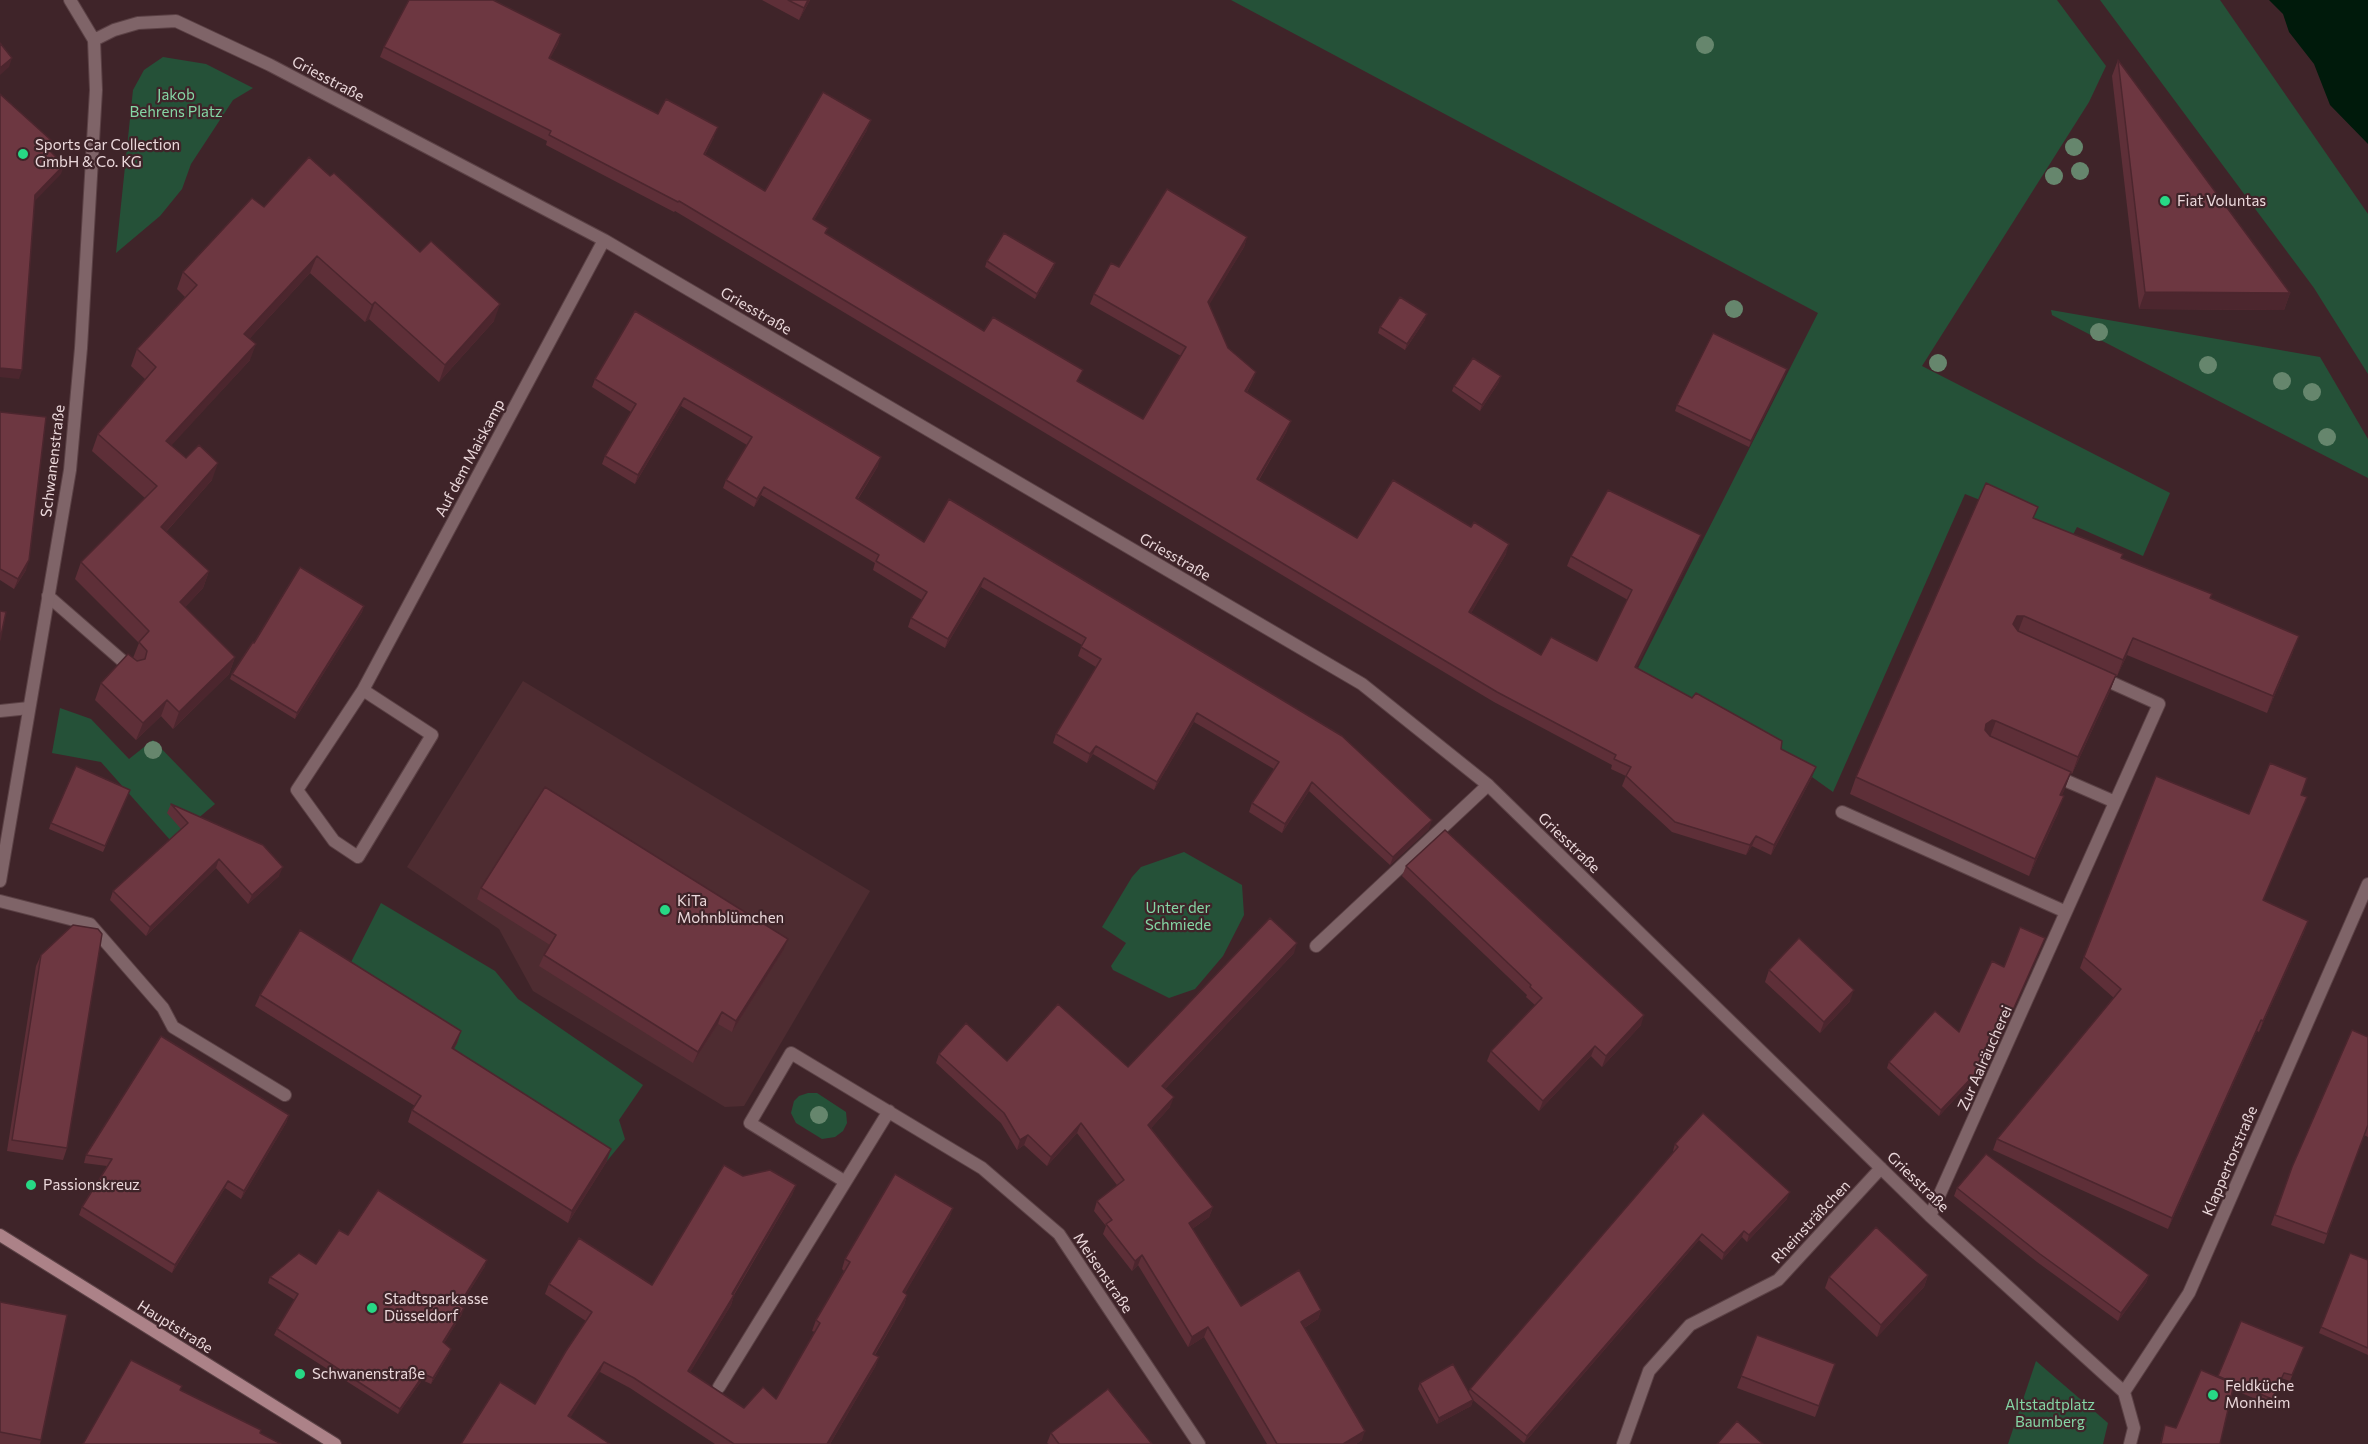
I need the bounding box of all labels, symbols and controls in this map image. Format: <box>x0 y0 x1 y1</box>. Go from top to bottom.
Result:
street label: Griesstraße <box>289 52 367 106</box>
park label: Jakob Behrens Platz <box>130 86 222 121</box>
place label: Sports Car Collection GmbH & Co. KG <box>35 136 180 171</box>
marker: Sports Car Collection GmbH & Co. KG <box>16 147 30 161</box>
place label: Fiat Voluntas <box>2177 192 2266 210</box>
marker: Fiat Voluntas <box>2158 194 2172 208</box>
street label: Griesstraße <box>717 283 795 339</box>
street label: Auf dem Maiskamp <box>431 396 509 520</box>
street label: Schwanenstraße <box>37 404 69 518</box>
street label: Griesstraße <box>1136 529 1214 585</box>
street label: Griesstraße <box>1534 809 1604 877</box>
place label: KiTa Mohnblümchen <box>677 892 784 927</box>
park label: Unter der Schmiede <box>1145 899 1211 934</box>
marker: KiTa Mohnblümchen <box>658 903 672 917</box>
street label: Zur Aalräucherei <box>1954 1003 2016 1113</box>
street label: Klappertorstraße <box>2199 1103 2261 1219</box>
street label: Griesstraße <box>1883 1148 1953 1216</box>
place label: Passionskreuz <box>43 1176 140 1194</box>
street label: Rheinsträßchen <box>1768 1177 1854 1267</box>
marker: Passionskreuz <box>24 1178 38 1192</box>
street label: Meisenstraße <box>1070 1229 1136 1317</box>
place label: Stadtsparkasse Düsseldorf <box>384 1290 489 1325</box>
street label: Hauptstraße <box>134 1297 216 1357</box>
marker: Stadtsparkasse Düsseldorf <box>365 1301 379 1315</box>
place label: Schwanenstraße <box>312 1365 425 1383</box>
marker: Schwanenstraße <box>293 1367 307 1381</box>
place label: Feldküche Monheim <box>2225 1377 2294 1412</box>
marker: Feldküche Monheim <box>2206 1388 2220 1402</box>
park label: Altstadtplatz Baumberg <box>2005 1396 2095 1431</box>

